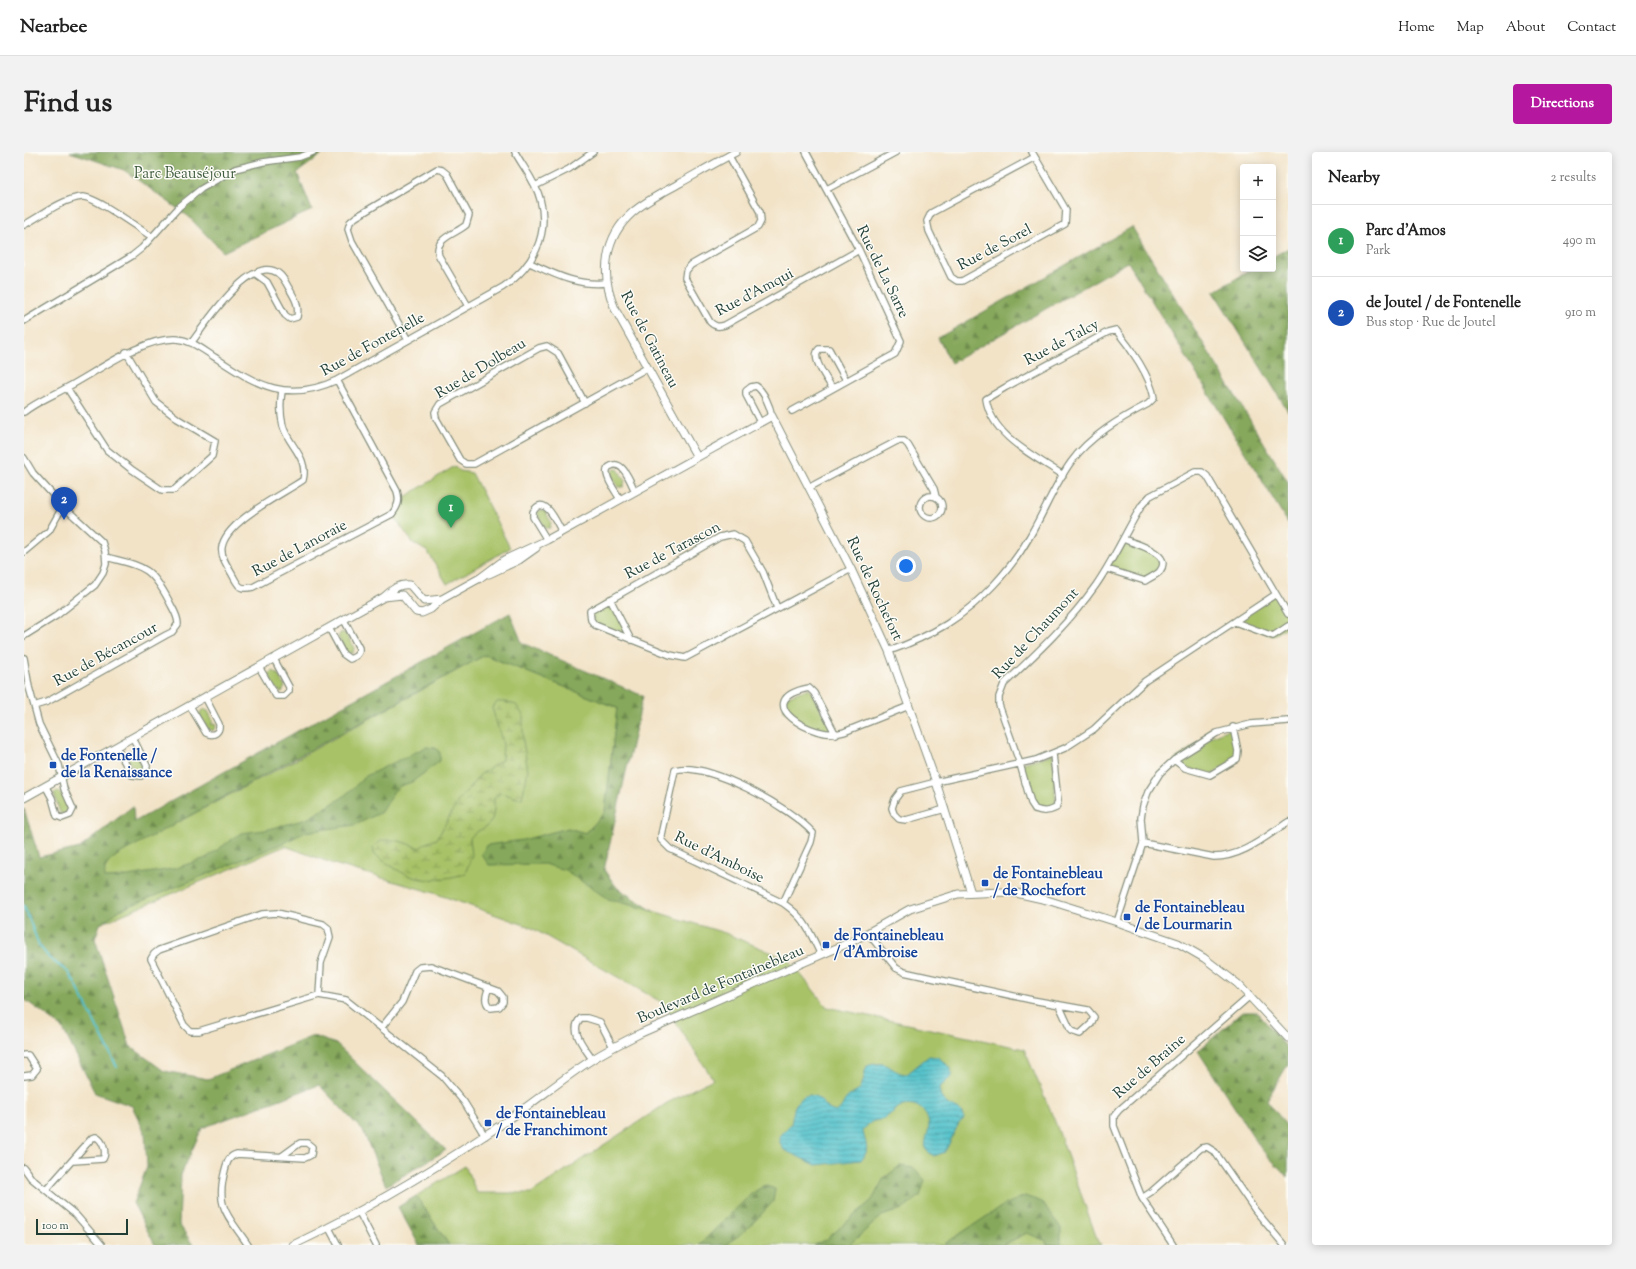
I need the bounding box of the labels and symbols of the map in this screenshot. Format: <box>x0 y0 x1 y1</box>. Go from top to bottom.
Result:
park label: Parc Beauséjour <box>134 164 236 185</box>
street label: Rue de Sorel <box>954 220 1036 276</box>
street label: Rue de La Sarre <box>850 222 914 322</box>
street label: Rue d'Amqui <box>712 264 798 322</box>
street label: Rue de Gatineau <box>615 288 684 393</box>
street label: Rue de Fontenelle <box>317 308 429 382</box>
street label: Rue de Talcy <box>1021 314 1103 371</box>
street label: Rue de Dolbeau <box>432 333 531 404</box>
pin: 2 <box>51 487 77 520</box>
pin: 1 <box>438 495 464 528</box>
street label: Rue de Lanoraie <box>249 515 351 583</box>
street label: Rue de Tarascon <box>621 517 725 585</box>
street label: Rue de Rochefort <box>841 534 907 644</box>
your location <box>896 556 916 576</box>
street label: Rue de Chaumont <box>988 584 1084 684</box>
street label: Rue de Bécancour <box>50 618 162 692</box>
place label: de Fontenelle / de la Renaissance <box>61 746 172 784</box>
marker: de Fontenelle / de la Renaissance <box>48 760 58 770</box>
street label: Rue d'Amboise <box>670 827 768 889</box>
place label: de Fontainebleau / de Rochefort <box>993 864 1103 902</box>
marker: de Fontainebleau / de Rochefort <box>980 878 990 888</box>
place label: de Fontainebleau / de Lourmarin <box>1135 898 1245 936</box>
marker: de Fontainebleau / de Lourmarin <box>1122 912 1132 922</box>
place label: de Fontainebleau / d'Ambroise <box>834 926 944 964</box>
street label: Boulevard de Fontainebleau <box>635 940 808 1030</box>
marker: de Fontainebleau / d'Ambroise <box>821 940 831 950</box>
street label: Rue de Braine <box>1109 1030 1191 1104</box>
place label: de Fontainebleau / de Franchimont <box>496 1104 608 1142</box>
marker: de Fontainebleau / de Franchimont <box>483 1118 493 1128</box>
scale bar <box>36 1217 128 1236</box>

